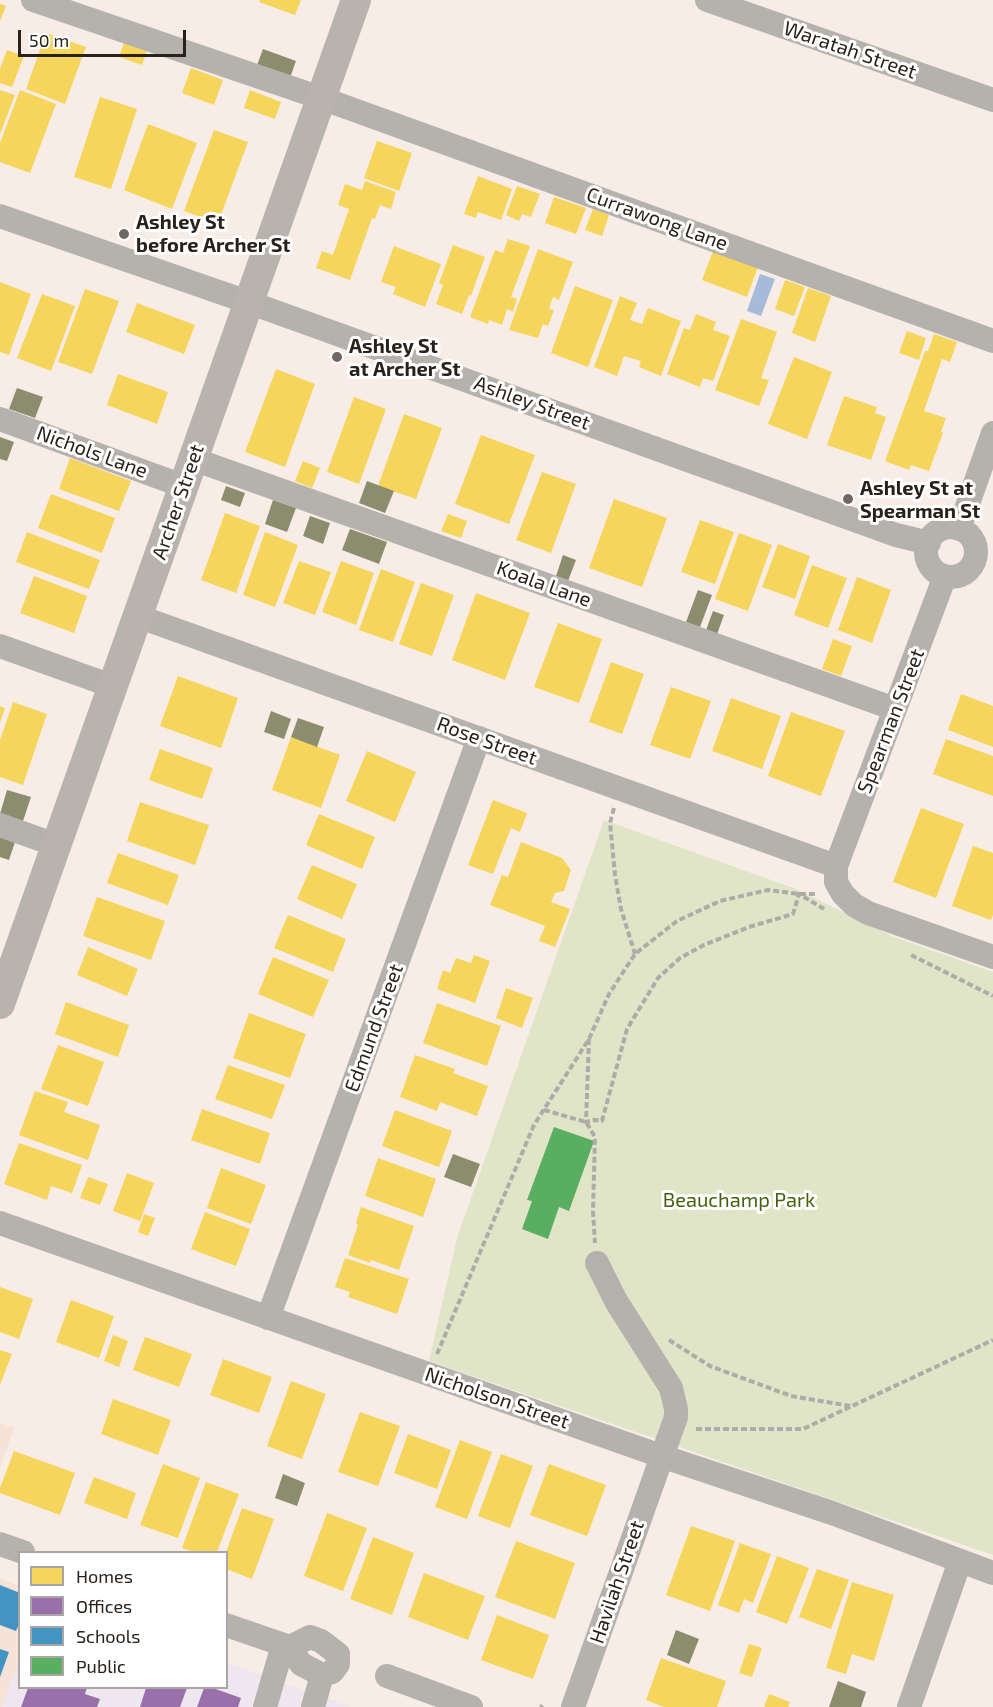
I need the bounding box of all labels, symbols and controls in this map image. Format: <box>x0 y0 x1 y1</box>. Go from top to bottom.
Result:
street label: Waratah Street <box>780 16 920 84</box>
scale bar <box>21 18 189 56</box>
text: 50 m <box>29 29 69 51</box>
street label: Currawong Lane <box>583 182 731 256</box>
place label: Ashley St before Archer St <box>136 210 291 257</box>
marker: Ashley St before Archer St <box>117 227 131 241</box>
place label: Ashley St at Archer St <box>349 334 461 381</box>
marker: Ashley St at Archer St <box>330 350 344 364</box>
street label: Ashley Street <box>471 371 593 435</box>
street label: Nichols Lane <box>33 421 151 483</box>
street label: Archer Street <box>147 441 209 563</box>
place label: Ashley St at Spearman St <box>860 476 980 523</box>
marker: Ashley St at Spearman St <box>841 492 855 506</box>
street label: Koala Lane <box>493 556 595 612</box>
street label: Spearman Street <box>852 645 930 797</box>
street label: Rose Street <box>434 712 540 770</box>
street label: Edmund Street <box>340 961 408 1095</box>
park label: Beauchamp Park <box>663 1188 815 1212</box>
street label: Nicholson Street <box>422 1362 572 1434</box>
street label: Havilah Street <box>585 1517 649 1647</box>
legend <box>18 1551 228 1689</box>
text: Homes <box>76 1565 133 1587</box>
text: Offices <box>76 1595 132 1617</box>
text: Schools <box>76 1625 140 1647</box>
text: Public <box>76 1655 126 1677</box>

